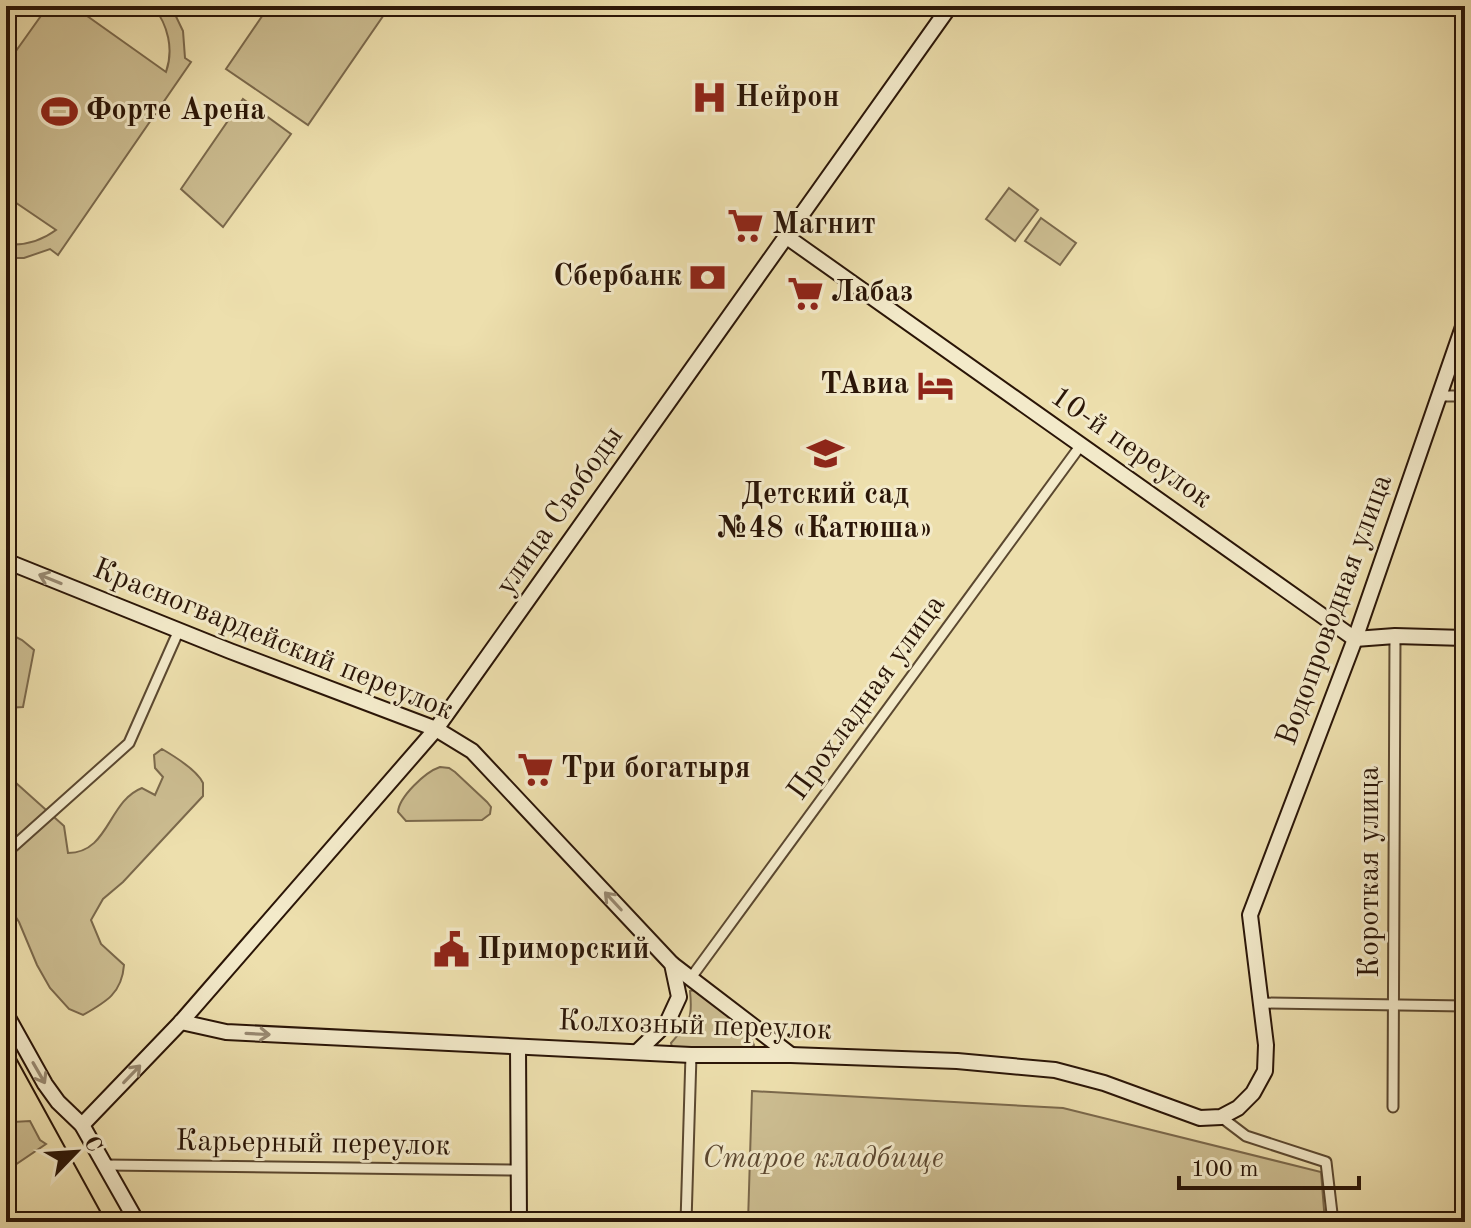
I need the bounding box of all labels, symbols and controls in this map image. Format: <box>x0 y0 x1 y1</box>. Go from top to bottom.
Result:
hospital icon: Нейрон <box>690 79 728 117</box>
place label: Нейрон <box>735 83 839 113</box>
sports icon: Форте Арена <box>41 92 79 130</box>
place label: Форте Арена <box>86 96 265 126</box>
supermarket icon: Магнит <box>727 206 765 244</box>
place label: Магнит <box>772 210 876 240</box>
bank icon: Сбербанк <box>689 258 727 296</box>
place label: Сбербанк <box>553 262 682 292</box>
supermarket icon: Лабаз <box>786 274 824 312</box>
place label: Лабаз <box>831 278 913 308</box>
hotel icon: ТАвиа <box>916 366 954 404</box>
place label: ТАвиа <box>820 370 909 400</box>
street label: 10-й переулок <box>1045 381 1217 515</box>
street label: улица Свободы <box>491 421 629 601</box>
school or university icon: Детский сад №48 «Катюша» <box>806 435 844 473</box>
street label: Водопроводная улица <box>1272 470 1398 750</box>
place label: Детский сад №48 «Катюша» <box>717 480 933 544</box>
street label: Красногвардейский переулок <box>88 554 458 726</box>
one-way arrow <box>38 571 63 585</box>
street label: Прохладная улица <box>783 590 951 806</box>
supermarket icon: Три богатыря <box>516 750 554 788</box>
place label: Три богатыря <box>561 754 751 784</box>
street label: Короткая улица <box>1355 766 1385 978</box>
one-way arrow <box>605 892 623 912</box>
public building icon: Приморский <box>432 931 470 969</box>
place label: Приморский <box>477 935 650 965</box>
street label: Колхозный переулок <box>557 1006 833 1046</box>
one-way arrow <box>244 1026 271 1041</box>
one-way arrow <box>31 1061 47 1084</box>
one-way arrow <box>122 1065 141 1084</box>
north arrow <box>36 1112 116 1192</box>
street label: Карьерный переулок <box>175 1127 451 1161</box>
text: С <box>79 1133 105 1156</box>
scale bar <box>1179 1140 1359 1190</box>
park label: Старое кладбище <box>702 1144 944 1174</box>
text: 100 m <box>1191 1158 1259 1182</box>

